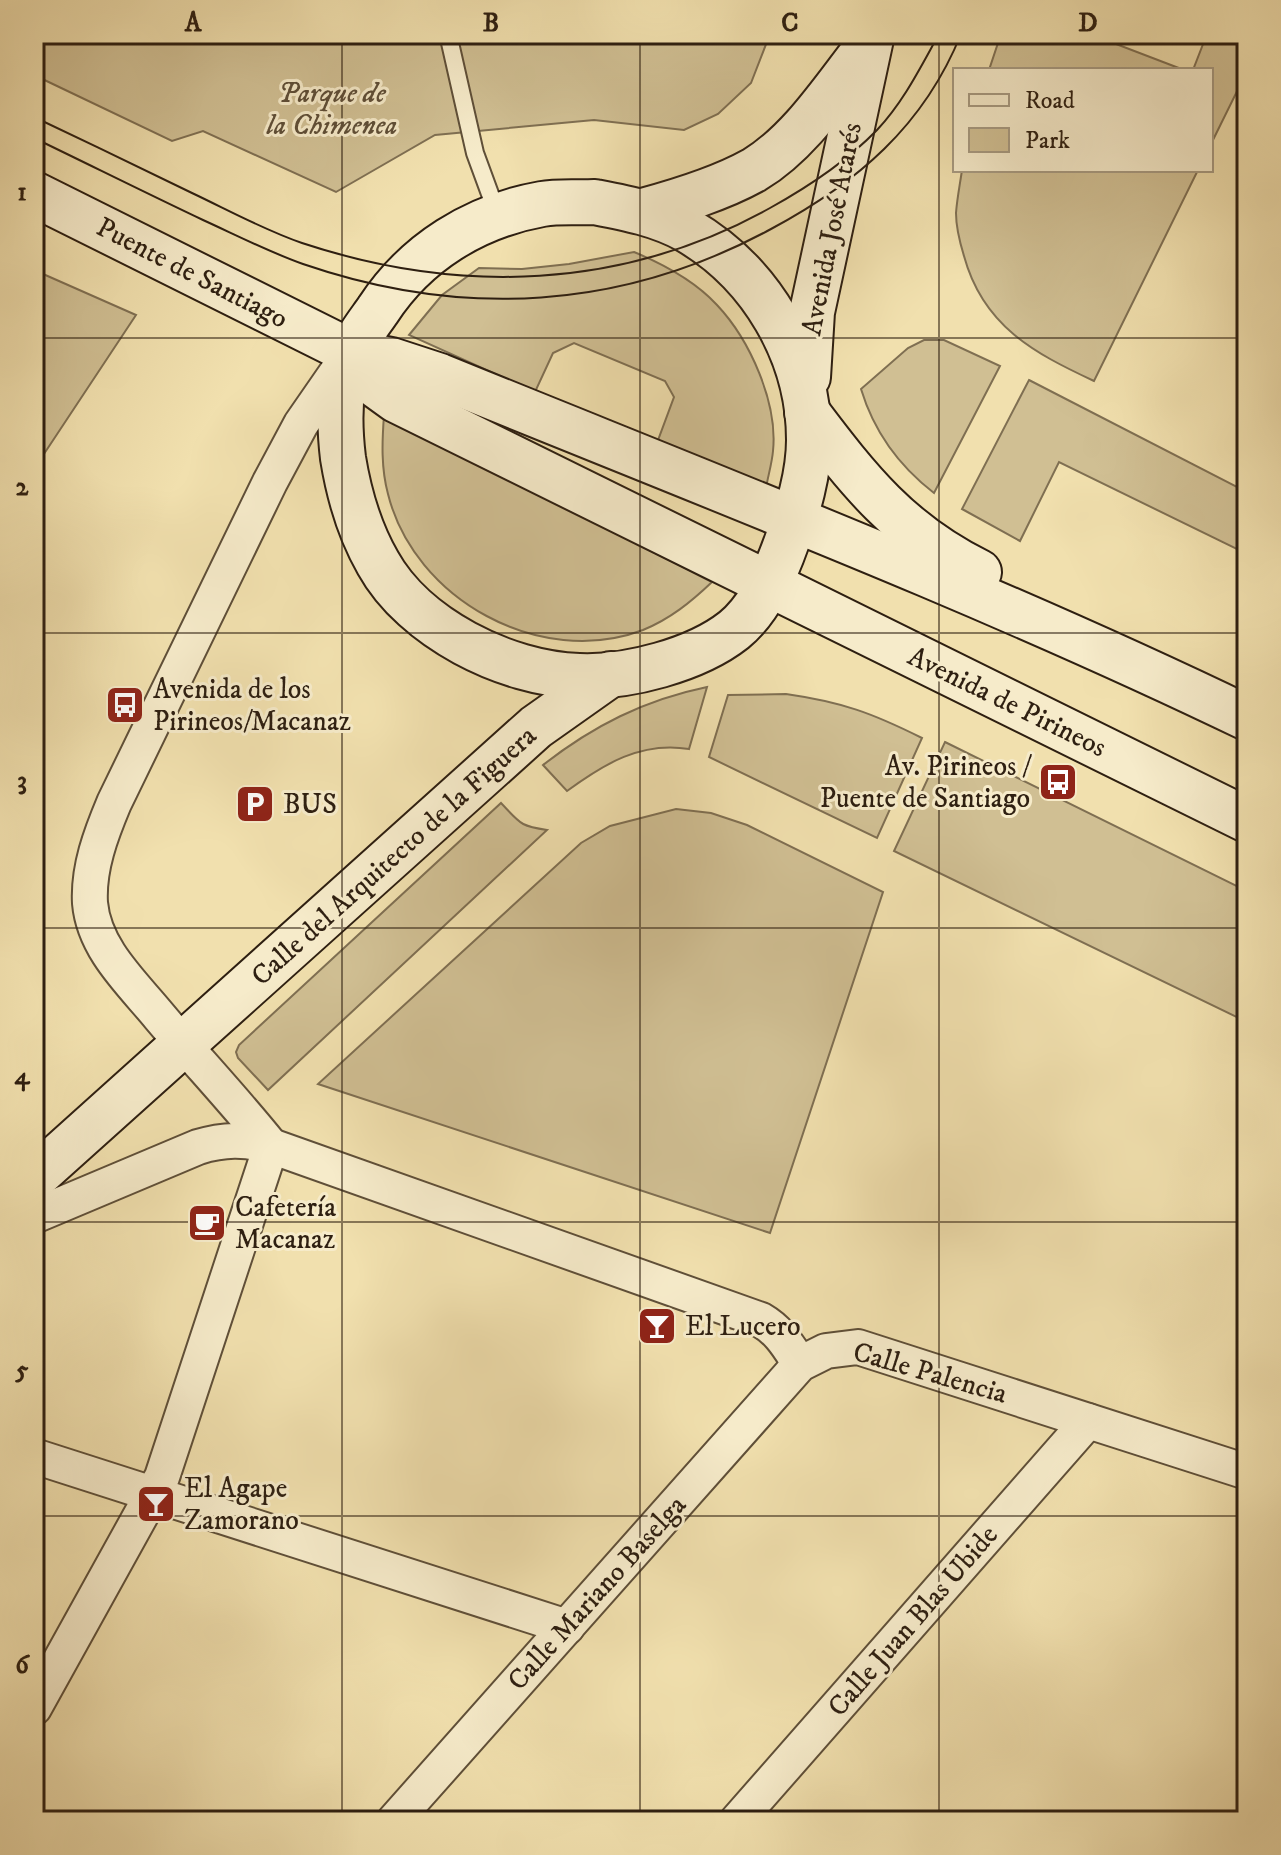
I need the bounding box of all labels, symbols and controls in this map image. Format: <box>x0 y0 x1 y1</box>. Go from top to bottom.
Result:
text: A <box>184 7 203 40</box>
text: B <box>483 7 499 40</box>
text: C <box>781 7 799 40</box>
text: D <box>1078 7 1098 40</box>
legend <box>953 68 1213 172</box>
park label: Parque de la Chimenea <box>266 76 397 143</box>
text: Road <box>1025 86 1075 116</box>
street label: Avenida José Atarés <box>794 120 870 338</box>
text: Park <box>1025 126 1070 156</box>
text: 1 <box>17 176 27 209</box>
street label: Puente de Santiago <box>90 210 294 336</box>
text: 2 <box>16 471 30 504</box>
street label: Avenida de Pirineos <box>902 639 1112 765</box>
place label: Avenida de los Pirineos/Macanaz <box>153 672 351 739</box>
bus stop icon: Avenida de los Pirineos/Macanaz <box>104 684 146 726</box>
street label: Calle del Arquitecto de la Figuera <box>244 718 544 993</box>
place label: Av. Pirineos / Puente de Santiago <box>820 749 1032 816</box>
bus stop icon: Av. Pirineos / Puente de Santiago <box>1037 761 1079 803</box>
text: 3 <box>17 765 27 798</box>
parking icon: BUS <box>234 783 276 825</box>
place label: BUS <box>283 787 337 822</box>
text: 4 <box>15 1060 31 1093</box>
place label: Cafetería Macanaz <box>235 1190 336 1257</box>
cafe icon: Cafetería Macanaz <box>186 1202 228 1244</box>
bar icon: El Lucero <box>636 1305 678 1347</box>
place label: El Lucero <box>685 1309 801 1344</box>
street label: Calle Palencia <box>849 1334 1011 1412</box>
text: 5 <box>15 1354 29 1387</box>
place label: El Agape Zamorano <box>184 1471 299 1538</box>
bar icon: El Agape Zamorano <box>135 1483 177 1525</box>
street label: Calle Mariano Baselga <box>500 1488 694 1698</box>
street label: Calle Juan Blas Ubide <box>820 1518 1006 1724</box>
text: 6 <box>15 1649 30 1682</box>

